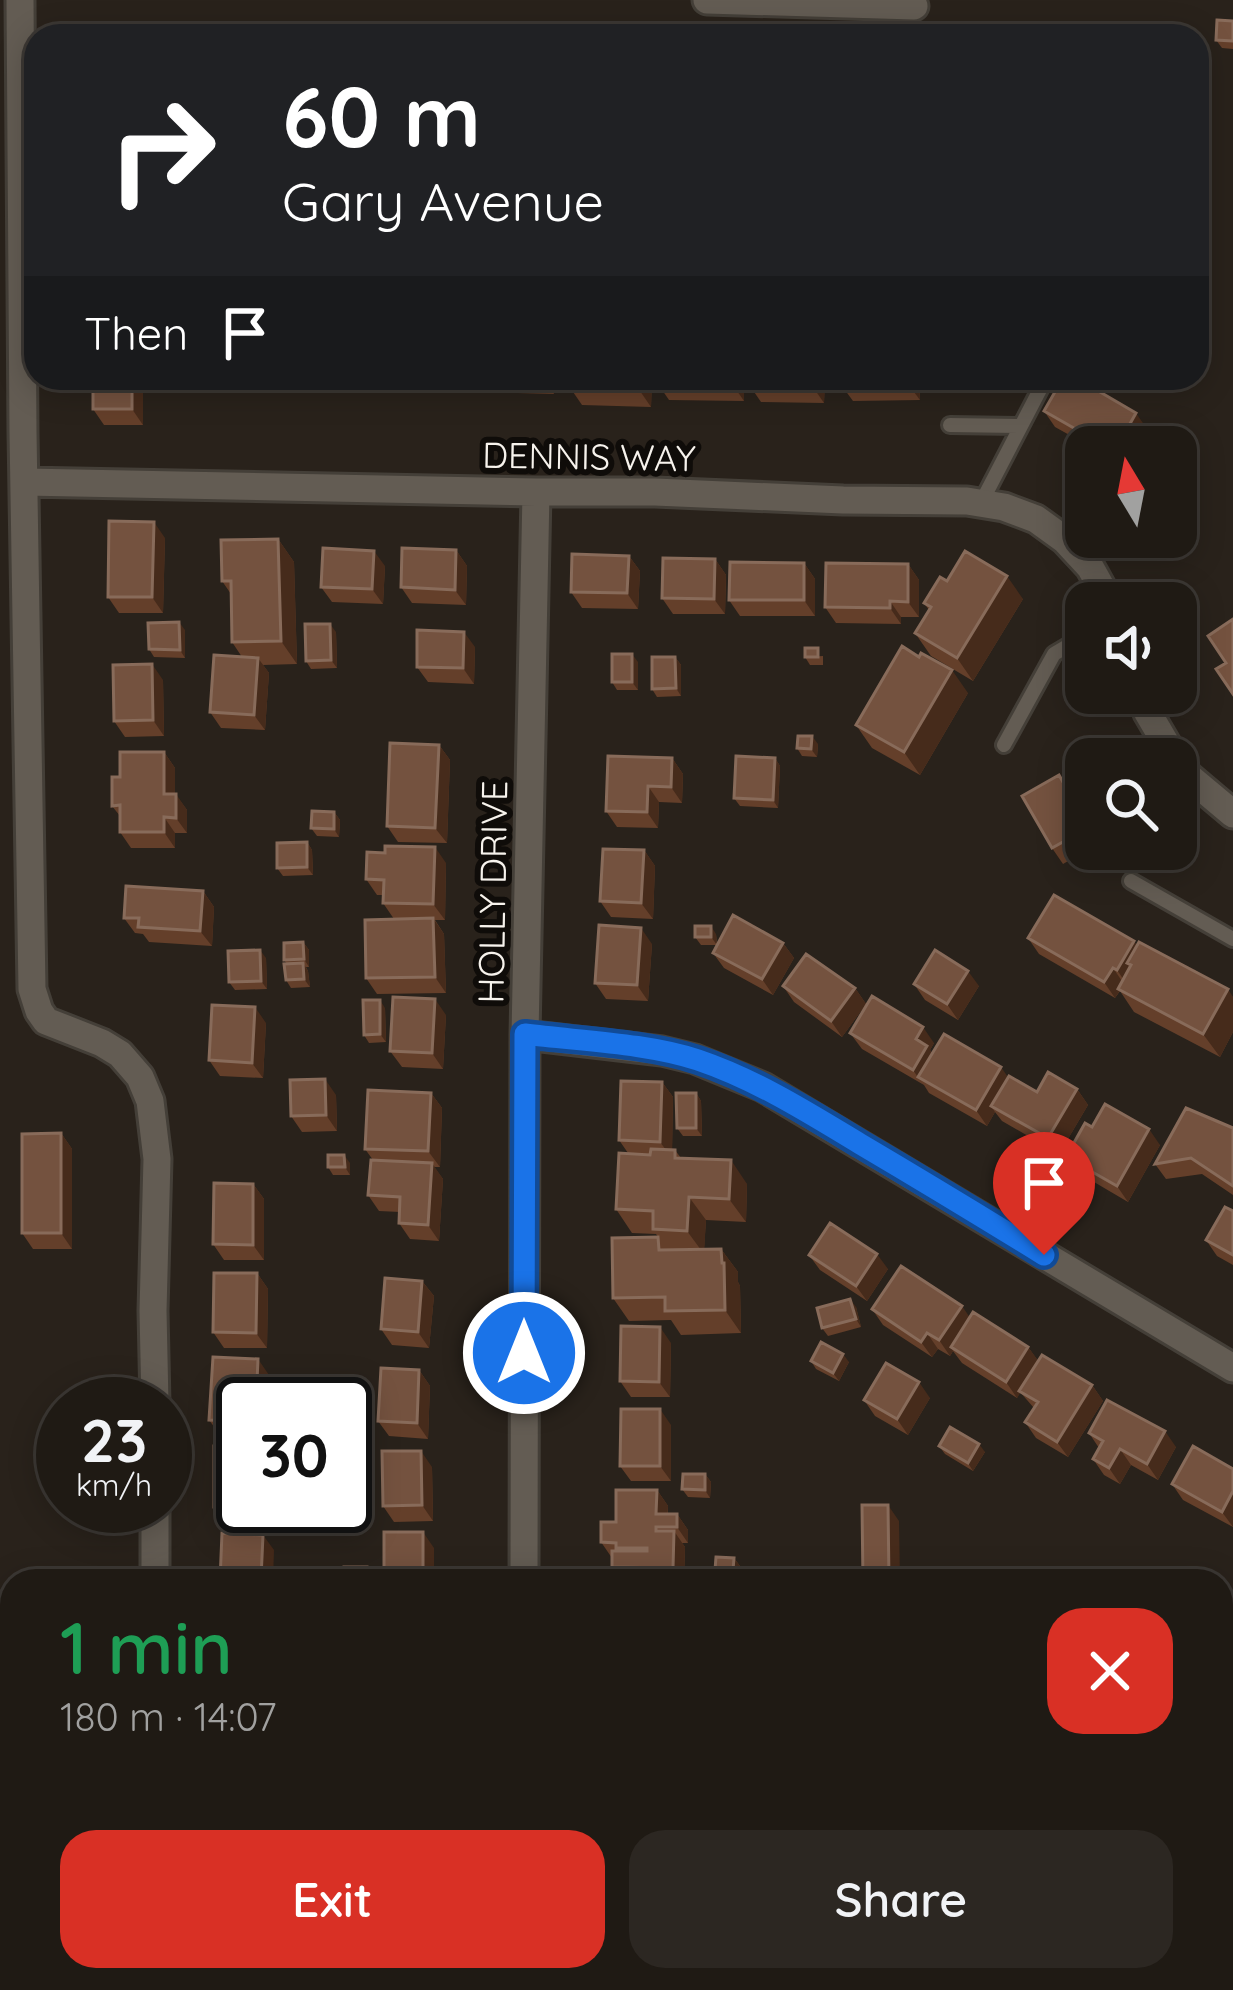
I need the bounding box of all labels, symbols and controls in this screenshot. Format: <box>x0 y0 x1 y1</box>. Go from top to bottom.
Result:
text: 60 m <box>282 63 481 168</box>
icon: right <box>84 72 240 228</box>
text: Gary Avenue <box>282 167 604 235</box>
icon: arrive <box>212 300 278 366</box>
text: Then <box>84 305 188 361</box>
north arrow <box>1065 426 1197 558</box>
map controls <box>1065 426 1197 870</box>
street label: DENNIS WAY <box>482 432 696 480</box>
button: sound <box>1065 582 1197 714</box>
button: search <box>1065 738 1197 870</box>
street label: HOLLY DRIVE <box>468 780 516 1004</box>
pin <box>993 1132 1095 1255</box>
icon: arrive <box>1011 1150 1077 1216</box>
position arrow <box>461 1290 587 1416</box>
speed limit sign: 30 <box>216 1377 372 1533</box>
text: 23 <box>81 1402 147 1477</box>
text: km/h <box>76 1466 152 1504</box>
text: 1 min <box>60 1602 233 1692</box>
button: close <box>1047 1608 1173 1734</box>
text: 180 m · 14:07 <box>60 1692 277 1741</box>
button: Exit <box>60 1830 605 1968</box>
button: Share <box>629 1830 1173 1968</box>

